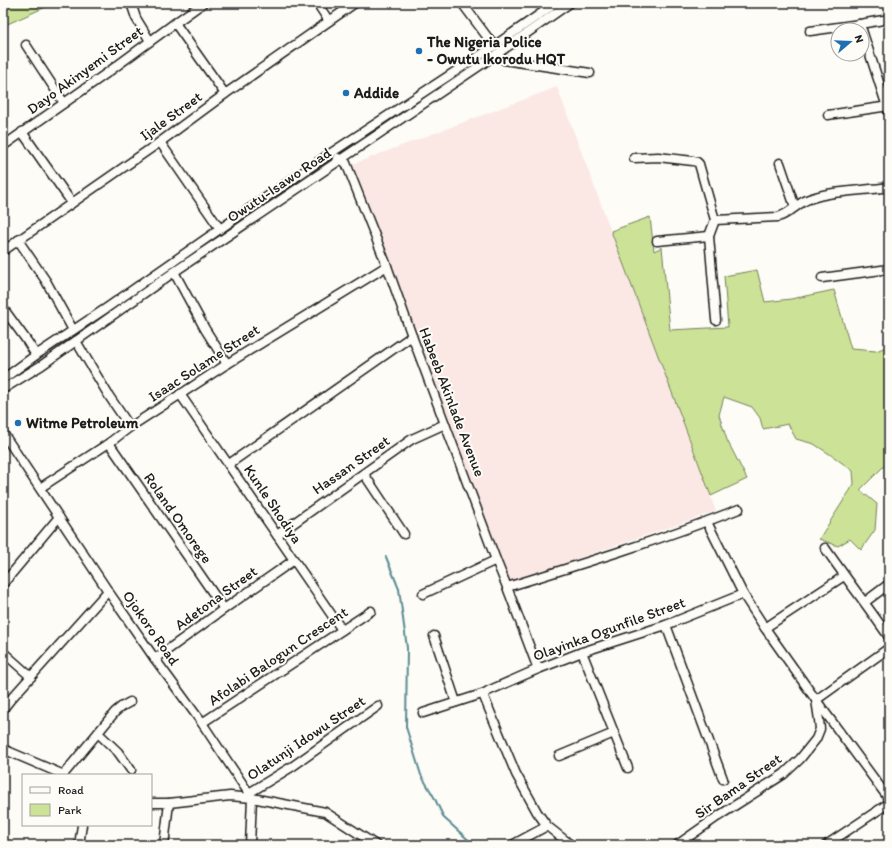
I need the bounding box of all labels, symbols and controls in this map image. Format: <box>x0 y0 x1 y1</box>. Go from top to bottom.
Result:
street label: Dayo Akinyemi Street <box>24 22 147 118</box>
north arrow <box>830 22 870 62</box>
place label: The Nigeria Police - Owutu Ikorodu HQT <box>426 33 566 68</box>
text: N <box>852 33 866 45</box>
marker: The Nigeria Police - Owutu Ikorodu HQT <box>414 46 424 56</box>
place label: Addide <box>353 84 399 102</box>
street label: Ijale Street <box>137 87 206 144</box>
marker: Addide <box>341 88 351 98</box>
street label: Owutu-Isawo Road <box>224 144 334 226</box>
street label: Isaac Solame Street <box>145 320 263 406</box>
street label: Habeeb Akinlade Avenue <box>415 325 489 479</box>
place label: Witme Petroleum <box>26 414 139 432</box>
marker: Witme Petroleum <box>13 418 23 428</box>
street label: Hassan Street <box>309 431 394 498</box>
street label: Kunle Shodiya <box>240 461 306 547</box>
street label: Roland Omorege <box>140 469 216 567</box>
street label: Adetona Street <box>171 562 261 634</box>
street label: Ojokoro Road <box>119 587 184 669</box>
street label: Olayinka Ogunfile Street <box>530 593 688 665</box>
street label: Afolabi Balogun Crescent <box>205 602 351 709</box>
street label: Olatunji Idowu Street <box>243 691 369 784</box>
street label: Sir Bama Street <box>691 749 785 823</box>
legend <box>22 774 152 826</box>
text: Road <box>58 783 84 797</box>
text: Park <box>58 803 82 817</box>

